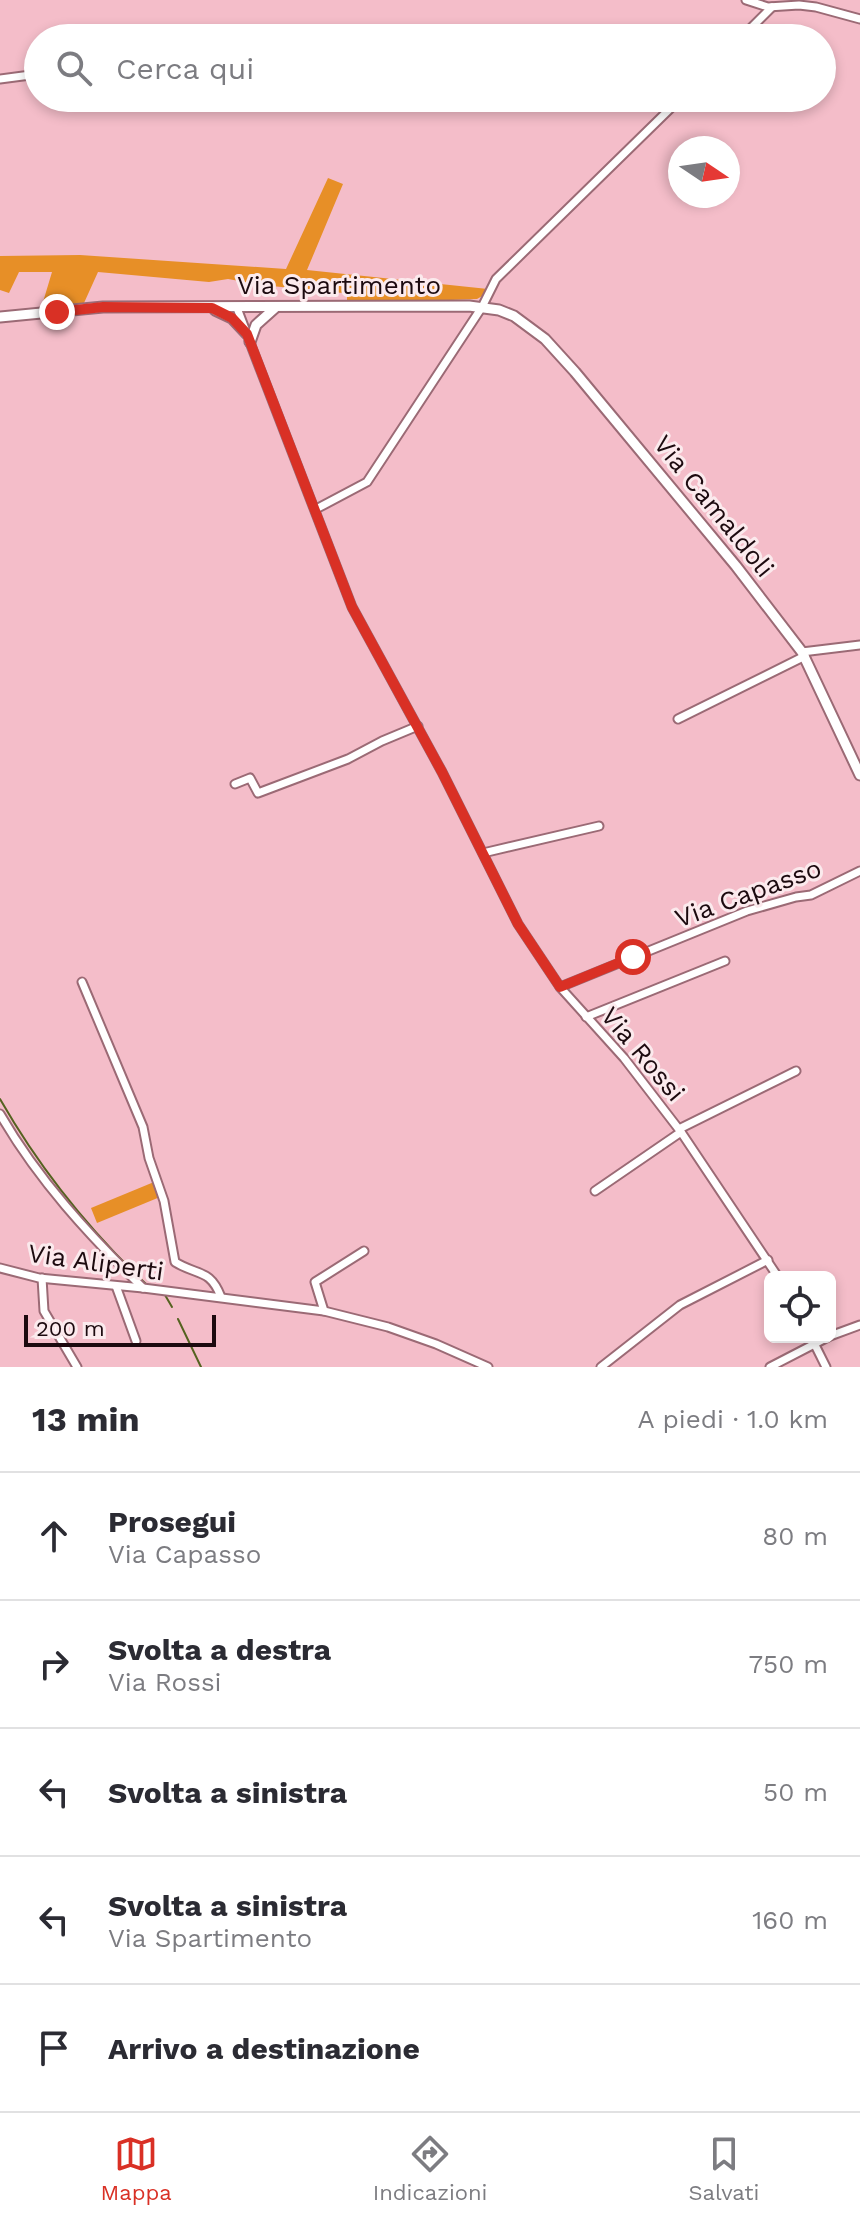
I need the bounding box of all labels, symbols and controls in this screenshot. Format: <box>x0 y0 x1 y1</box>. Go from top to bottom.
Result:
search box <box>24 24 836 112</box>
icon: search <box>52 46 96 90</box>
text: Cerca qui <box>116 51 254 86</box>
north arrow <box>668 136 740 208</box>
street label: Via Spartimento <box>237 270 441 300</box>
route end <box>39 294 75 330</box>
street label: Via Camaldoli <box>648 429 780 583</box>
street label: Via Capasso <box>671 853 825 933</box>
route start <box>615 939 651 975</box>
street label: Via Rossi <box>595 1001 691 1107</box>
street label: Via Aliperti <box>26 1238 166 1286</box>
map controls <box>764 1271 836 1343</box>
button: locate <box>764 1271 836 1343</box>
scale bar <box>24 1311 216 1347</box>
text: 200 m <box>36 1316 105 1341</box>
text: 13 min <box>32 1399 140 1439</box>
text: A piedi · 1.0 km <box>637 1404 828 1434</box>
text: Prosegui <box>108 1504 236 1539</box>
icon: ahead <box>32 1514 76 1558</box>
text: 80 m <box>762 1521 828 1551</box>
text: Via Capasso <box>108 1539 261 1569</box>
text: Svolta a destra <box>108 1632 331 1667</box>
icon: right <box>32 1642 76 1686</box>
text: 750 m <box>748 1649 828 1679</box>
text: Via Rossi <box>108 1667 222 1697</box>
icon: left <box>32 1770 76 1814</box>
text: Svolta a sinistra <box>108 1775 347 1810</box>
text: 50 m <box>763 1777 828 1807</box>
text: Svolta a sinistra <box>108 1888 347 1923</box>
icon: left <box>32 1898 76 1942</box>
text: 160 m <box>752 1905 828 1935</box>
text: Via Spartimento <box>108 1923 312 1953</box>
icon: arrive <box>32 2026 76 2070</box>
text: Arrivo a destinazione <box>108 2031 420 2066</box>
tab: Mappa <box>101 2132 172 2205</box>
tab: Indicazioni <box>373 2132 487 2205</box>
tab: Salvati <box>689 2132 759 2205</box>

